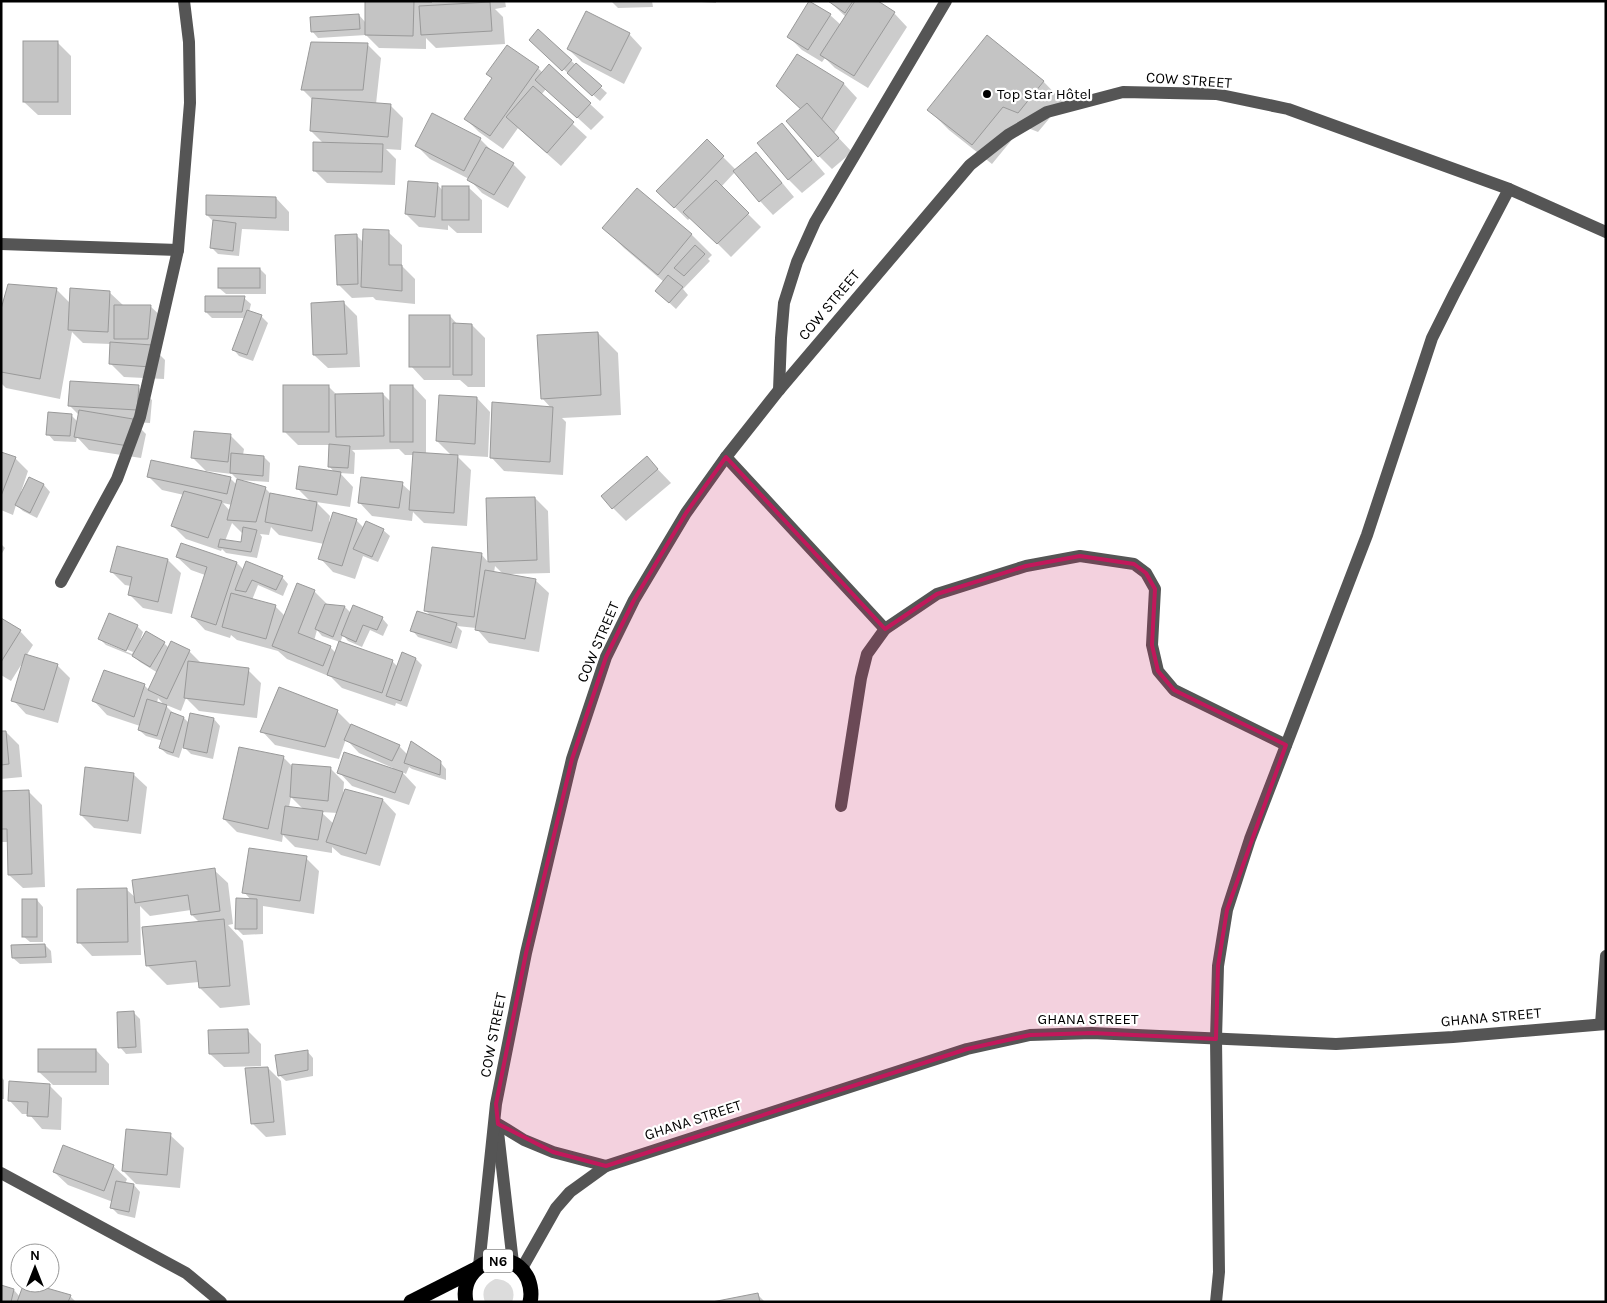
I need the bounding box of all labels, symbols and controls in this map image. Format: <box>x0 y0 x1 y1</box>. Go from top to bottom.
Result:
street label: COW STREET <box>1145 68 1233 92</box>
place label: Top Star Hôtel <box>997 85 1092 103</box>
marker: Top Star Hôtel <box>981 88 993 100</box>
street label: COW STREET <box>794 266 864 344</box>
street label: COW STREET <box>573 598 623 685</box>
street label: COW STREET <box>476 991 510 1079</box>
street label: GHANA STREET <box>1440 1004 1543 1030</box>
street label: GHANA STREET <box>1038 1010 1139 1028</box>
street label: GHANA STREET <box>642 1096 744 1144</box>
north arrow <box>10 1243 60 1293</box>
text: N <box>30 1247 40 1264</box>
road number: N6 <box>483 1250 513 1272</box>

